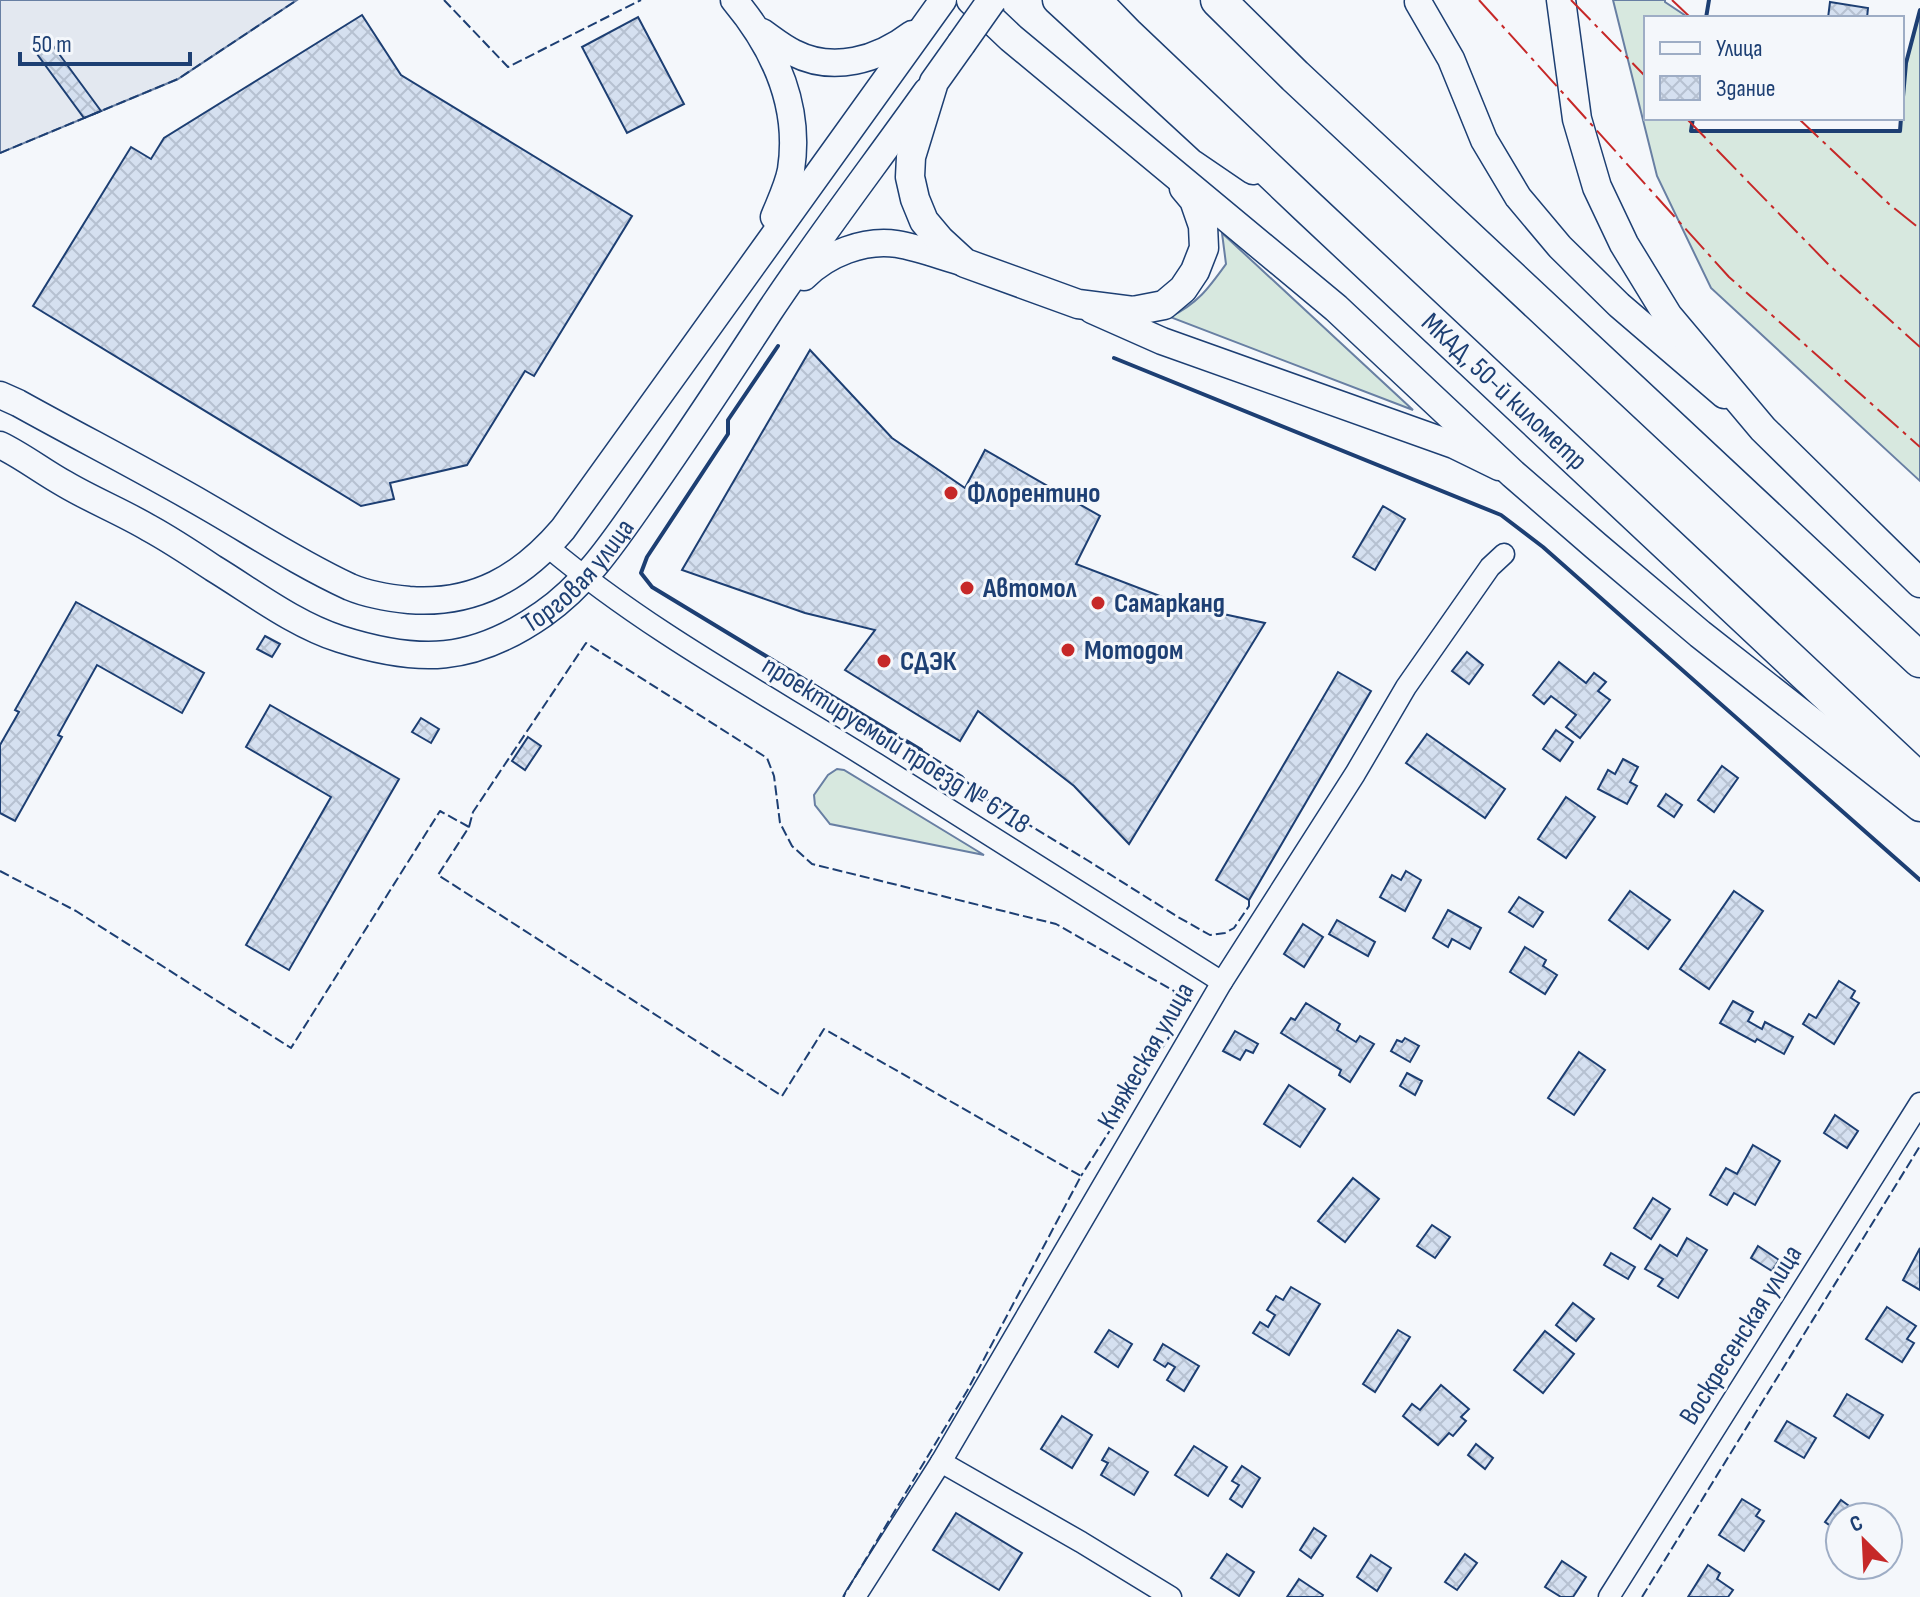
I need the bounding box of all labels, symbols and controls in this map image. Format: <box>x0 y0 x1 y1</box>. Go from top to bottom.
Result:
scale bar <box>20 16 190 66</box>
legend <box>1644 16 1904 120</box>
text: 50 m <box>32 30 72 59</box>
text: Улица <box>1716 34 1762 63</box>
text: Здание <box>1716 74 1775 103</box>
street label: МКАД, 50-й километр <box>1415 306 1594 477</box>
place label: Флорентино <box>967 477 1100 510</box>
marker: Флорентино <box>942 484 960 502</box>
street label: Торговая улица <box>516 512 641 640</box>
place label: Автомол <box>982 572 1077 605</box>
marker: Автомол <box>958 579 976 597</box>
place label: Самарканд <box>1114 587 1225 620</box>
marker: Самарканд <box>1089 594 1107 612</box>
place label: Мотодом <box>1084 634 1183 667</box>
marker: Мотодом <box>1059 641 1077 659</box>
place label: СДЭК <box>900 645 957 678</box>
street label: проектируемый проезд № 6718 <box>756 649 1036 841</box>
marker: СДЭК <box>875 652 893 670</box>
street label: Княжеская улица <box>1091 977 1201 1135</box>
street label: Воскресенская улица <box>1673 1239 1809 1431</box>
north arrow <box>1824 1501 1904 1581</box>
text: С <box>1846 1509 1867 1539</box>

